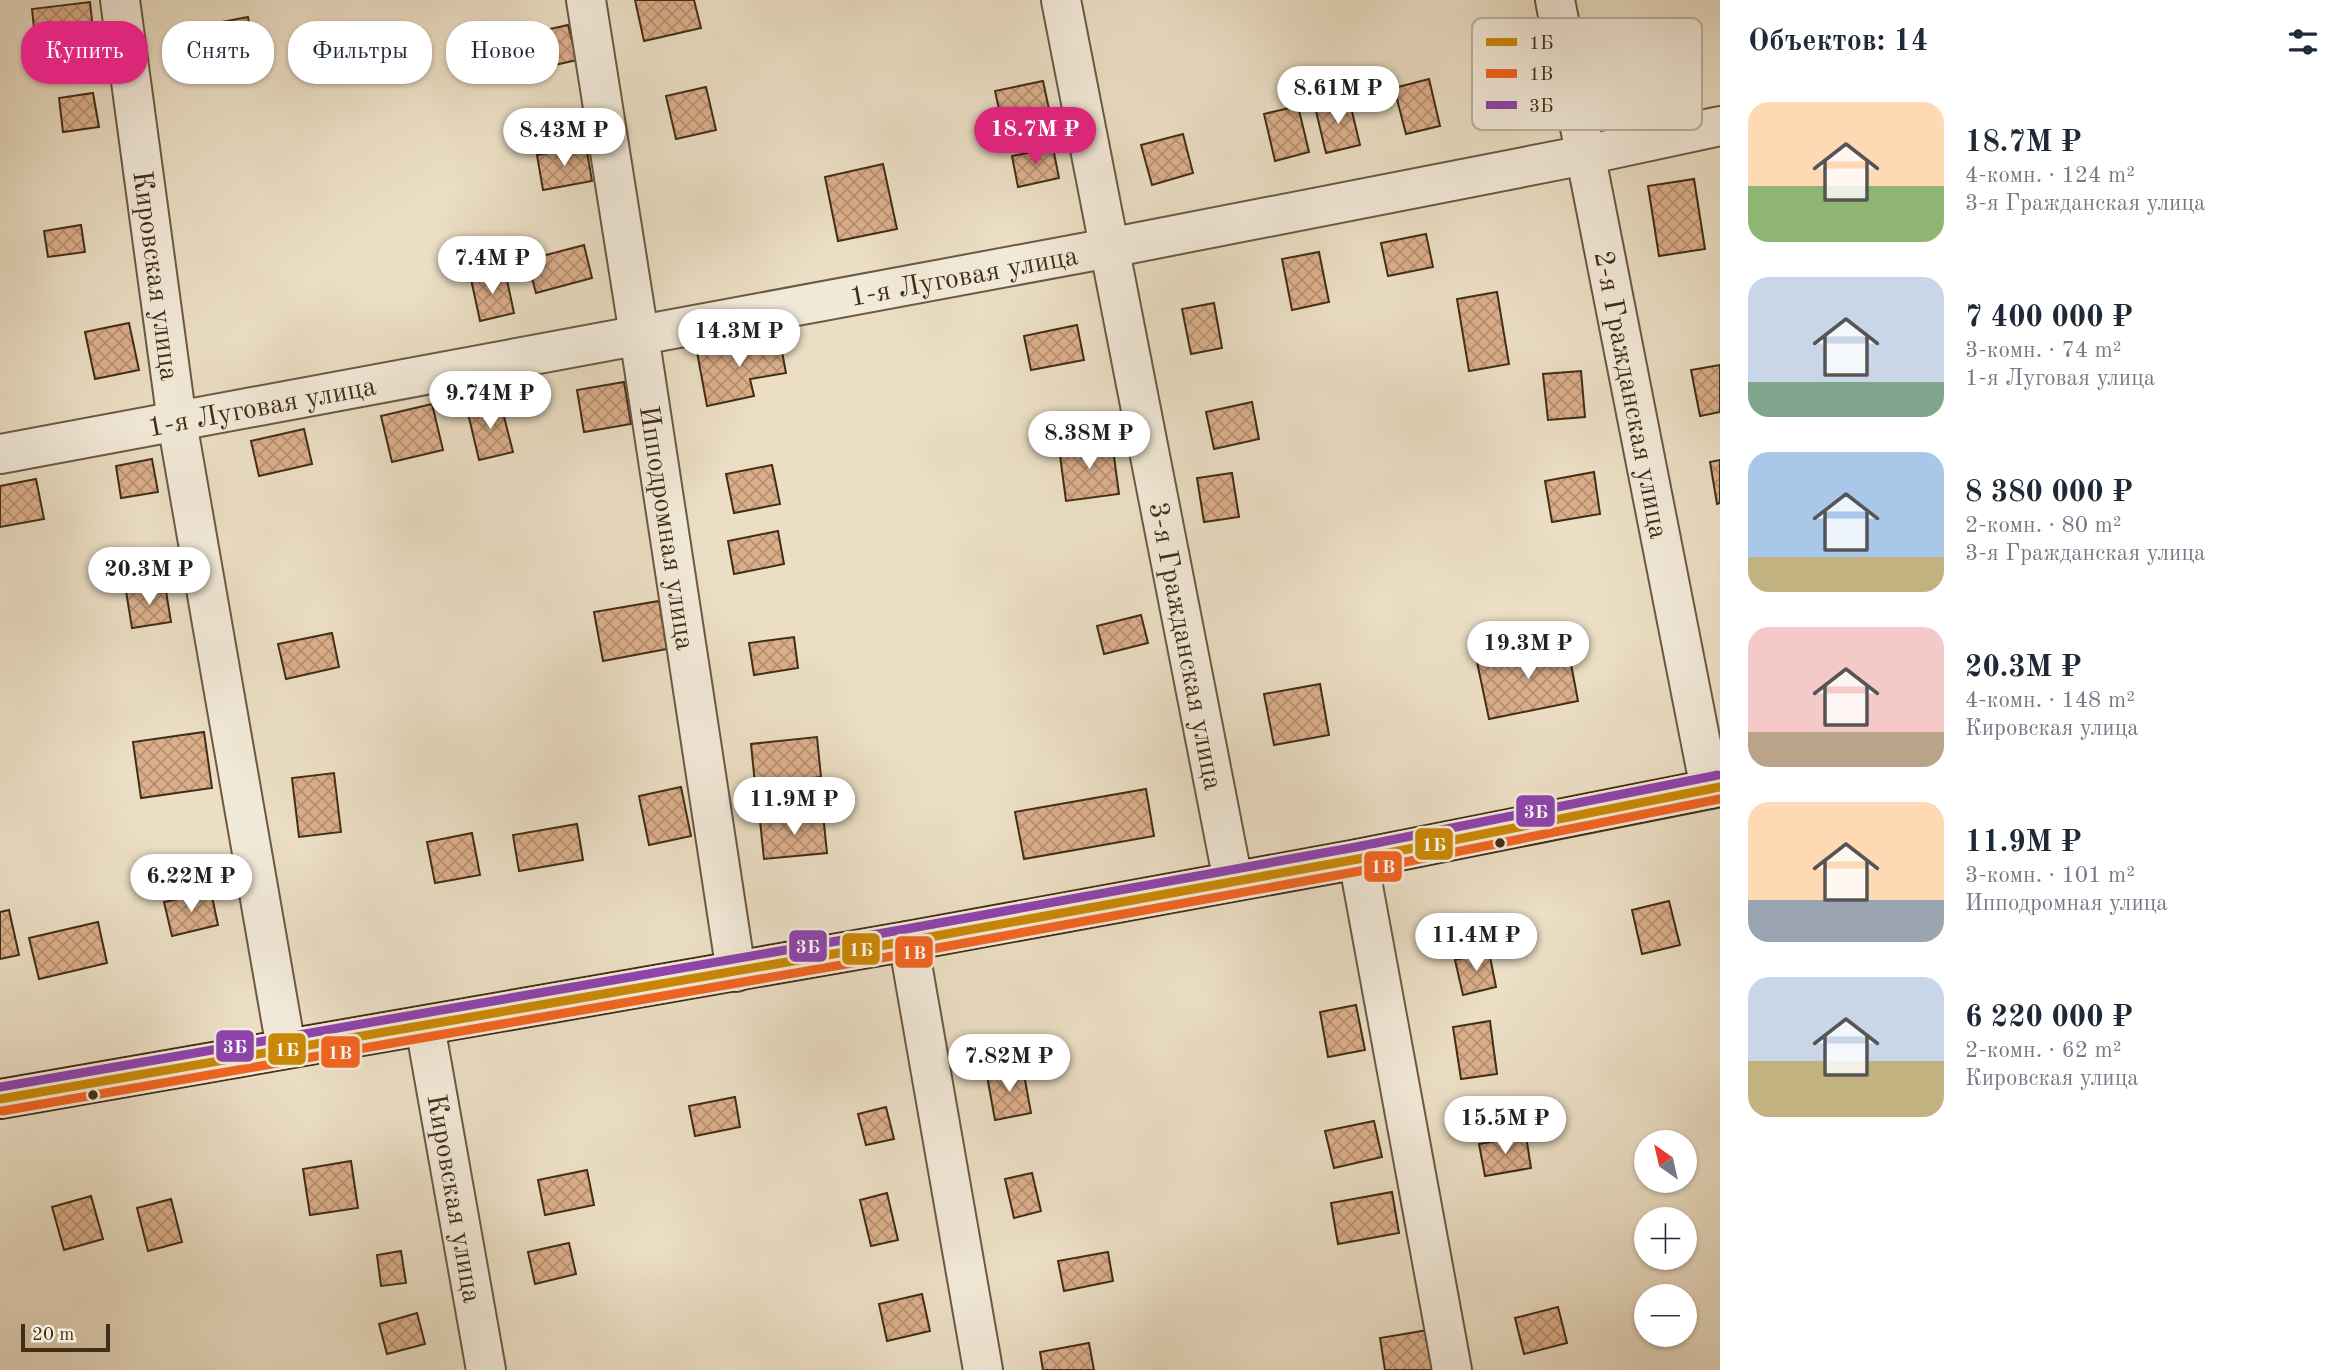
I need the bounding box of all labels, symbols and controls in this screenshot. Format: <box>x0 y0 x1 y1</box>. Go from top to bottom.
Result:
legend <box>1472 18 1702 130</box>
chip: Купить <box>21 21 148 84</box>
chip: Снять <box>162 21 274 84</box>
chip: Фильтры <box>288 21 432 84</box>
chip: Новое <box>446 21 559 84</box>
icon: filters <box>2284 23 2322 61</box>
text: Объектов: 14 <box>1748 27 1928 57</box>
text: 1Б <box>1529 35 1553 54</box>
pin: 8.61M ₽ <box>1273 66 1403 126</box>
text: 1В <box>1529 66 1553 85</box>
text: 8.61M ₽ <box>1293 77 1383 100</box>
text: 3Б <box>1529 98 1553 117</box>
pin: 8.43M ₽ <box>499 108 629 168</box>
pin: 18.7M ₽ <box>970 108 1100 167</box>
text: 18.7M ₽ <box>990 118 1080 141</box>
text: 8.43M ₽ <box>519 119 609 142</box>
text: 18.7M ₽ <box>1965 128 2082 158</box>
icon: home <box>1804 130 1888 214</box>
text: 4-комн. · 124 m² <box>1965 164 2135 187</box>
street label: Кировская улица <box>126 169 182 383</box>
text: 3-я Гражданская улица <box>1965 192 2205 215</box>
pin: 7.4M ₽ <box>435 236 549 296</box>
street label: 1-я Луговая улица <box>848 243 1081 313</box>
text: 7.4M ₽ <box>454 247 530 270</box>
street label: 2-я Гражданская улица <box>1588 249 1672 542</box>
text: 7 400 000 ₽ <box>1965 303 2133 333</box>
icon: home <box>1804 305 1888 389</box>
pin: 14.3M ₽ <box>674 310 804 369</box>
text: 14.3M ₽ <box>694 320 784 343</box>
text: 3-комн. · 74 m² <box>1965 339 2122 362</box>
text: 1-я Луговая улица <box>1965 367 2155 390</box>
pin: 9.74M ₽ <box>425 372 555 431</box>
street label: 1-я Луговая улица <box>146 373 379 443</box>
text: 9.74M ₽ <box>445 382 535 405</box>
street label: Ипподромная улица <box>633 404 698 652</box>
pin: 8.38M ₽ <box>1024 412 1154 471</box>
text: 8.38M ₽ <box>1044 422 1134 445</box>
text: 8 380 000 ₽ <box>1965 478 2133 508</box>
icon: home <box>1804 480 1888 564</box>
street label: 3-я Гражданская улица <box>1142 500 1226 793</box>
text: 2-комн. · 80 m² <box>1965 514 2122 537</box>
text: 3-я Гражданская улица <box>1965 542 2205 565</box>
pin: 20.3M ₽ <box>84 548 214 607</box>
text: 20.3M ₽ <box>104 558 194 581</box>
pin: 19.3M ₽ <box>1463 622 1593 681</box>
text: 19.3M ₽ <box>1483 632 1573 655</box>
text: 20.3M ₽ <box>1965 653 2082 683</box>
icon: home <box>1804 655 1888 739</box>
text: 4-комн. · 148 m² <box>1965 689 2135 712</box>
text: Кировская улица <box>1965 717 2139 740</box>
pin: 11.9M ₽ <box>729 778 859 837</box>
text: 11.9M ₽ <box>749 788 839 811</box>
line badge: 3Б <box>1515 794 1556 828</box>
text: 3Б <box>1524 804 1548 823</box>
line badge: 1Б <box>1414 827 1454 861</box>
text: 11.9M ₽ <box>1965 828 2082 858</box>
icon: home <box>1804 830 1888 914</box>
unlabelled marker <box>1493 836 1507 850</box>
text: 1Б <box>1422 837 1446 856</box>
line badge: 1В <box>1363 850 1403 883</box>
pin: 6.22M ₽ <box>126 855 256 914</box>
text: 1В <box>1371 859 1395 878</box>
text: 3-комн. · 101 m² <box>1965 864 2135 887</box>
text: 6.22M ₽ <box>146 865 236 888</box>
text: Ипподромная улица <box>1965 892 2168 915</box>
pin: 11.4M ₽ <box>1411 914 1541 973</box>
text: 11.4M ₽ <box>1431 924 1521 947</box>
line badge: 3Б <box>788 929 828 963</box>
line badge: 1Б <box>841 932 881 966</box>
line badge: 1В <box>894 935 934 969</box>
text: 3Б <box>796 939 820 958</box>
text: 1Б <box>849 942 873 961</box>
text: 1В <box>902 945 926 964</box>
text: 6 220 000 ₽ <box>1965 1003 2133 1033</box>
icon: home <box>1804 1005 1888 1089</box>
line badge: 3Б <box>215 1029 255 1063</box>
line badge: 1Б <box>267 1032 307 1066</box>
pin: 7.82M ₽ <box>944 1034 1074 1094</box>
line badge: 1В <box>320 1035 361 1069</box>
text: 3Б <box>223 1039 247 1058</box>
text: 2-комн. · 62 m² <box>1965 1039 2122 1062</box>
text: 1Б <box>275 1042 299 1061</box>
text: 1В <box>328 1045 352 1064</box>
text: 7.82M ₽ <box>964 1045 1054 1068</box>
text: Кировская улица <box>1965 1067 2139 1090</box>
unlabelled marker <box>86 1088 100 1102</box>
street label: Кировская улица <box>420 1092 485 1306</box>
pin: 15.5M ₽ <box>1440 1096 1570 1156</box>
text: 15.5M ₽ <box>1460 1107 1550 1130</box>
north arrow <box>1634 1130 1698 1194</box>
map controls <box>1634 1130 1697 1347</box>
button: + <box>1634 1207 1697 1270</box>
button: − <box>1634 1284 1697 1347</box>
scale bar <box>21 1321 110 1353</box>
text: 20 m <box>32 1326 74 1345</box>

